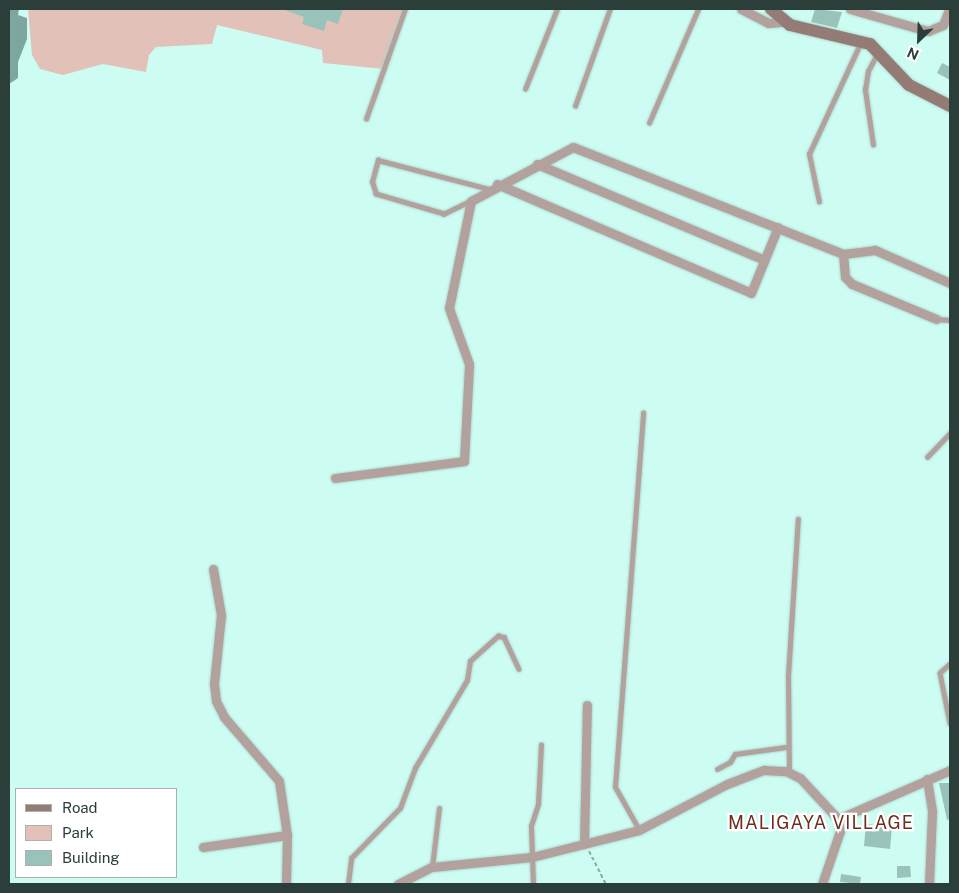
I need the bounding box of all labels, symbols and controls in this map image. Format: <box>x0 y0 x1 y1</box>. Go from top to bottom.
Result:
north arrow <box>894 15 944 65</box>
text: N <box>905 44 921 63</box>
legend <box>15 788 178 878</box>
text: Road <box>62 799 98 816</box>
district label: MALIGAYA VILLAGE <box>726 812 916 834</box>
text: Park <box>62 824 94 841</box>
text: Building <box>62 849 120 866</box>

